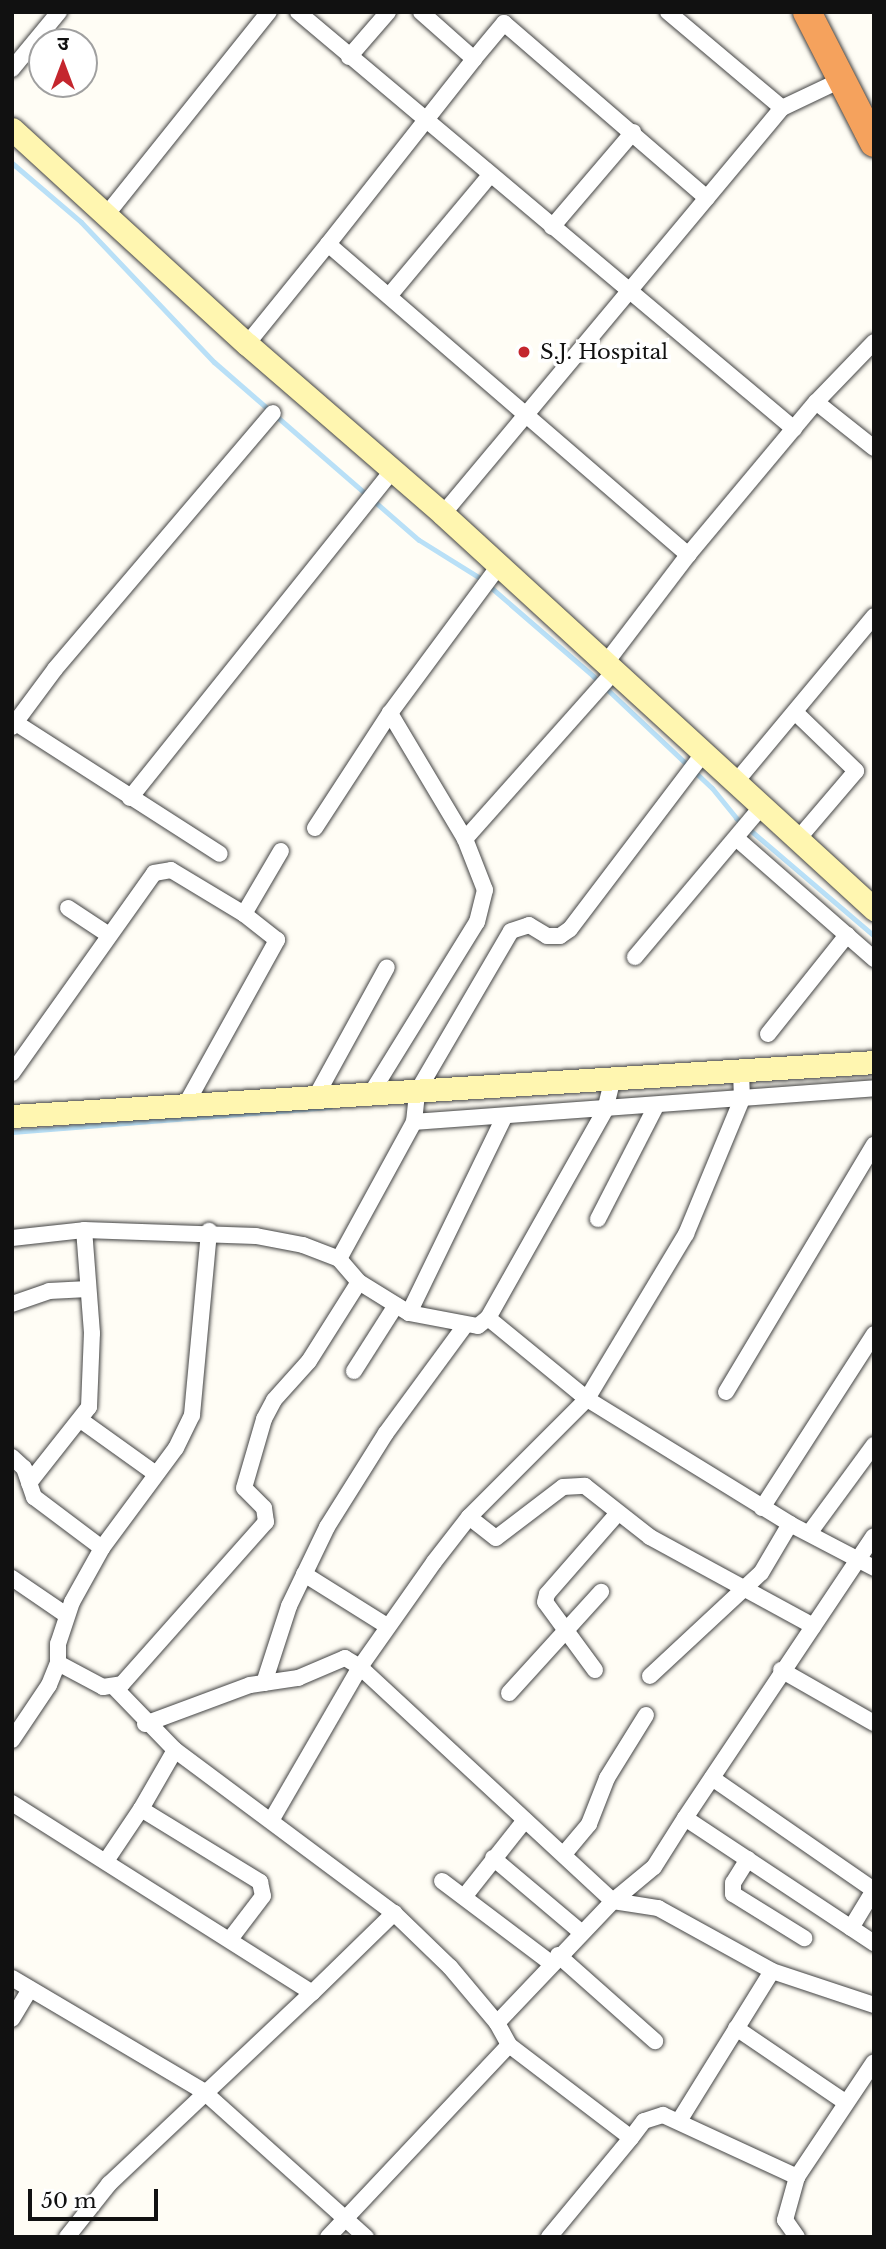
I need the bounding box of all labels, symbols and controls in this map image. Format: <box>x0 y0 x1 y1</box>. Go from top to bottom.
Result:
north arrow <box>28 28 98 98</box>
text: उ <box>57 32 69 55</box>
place label: S.J. Hospital <box>540 339 668 365</box>
marker: S.J. Hospital <box>514 342 534 362</box>
scale bar <box>32 2176 161 2220</box>
text: 50 m <box>41 2188 96 2214</box>

